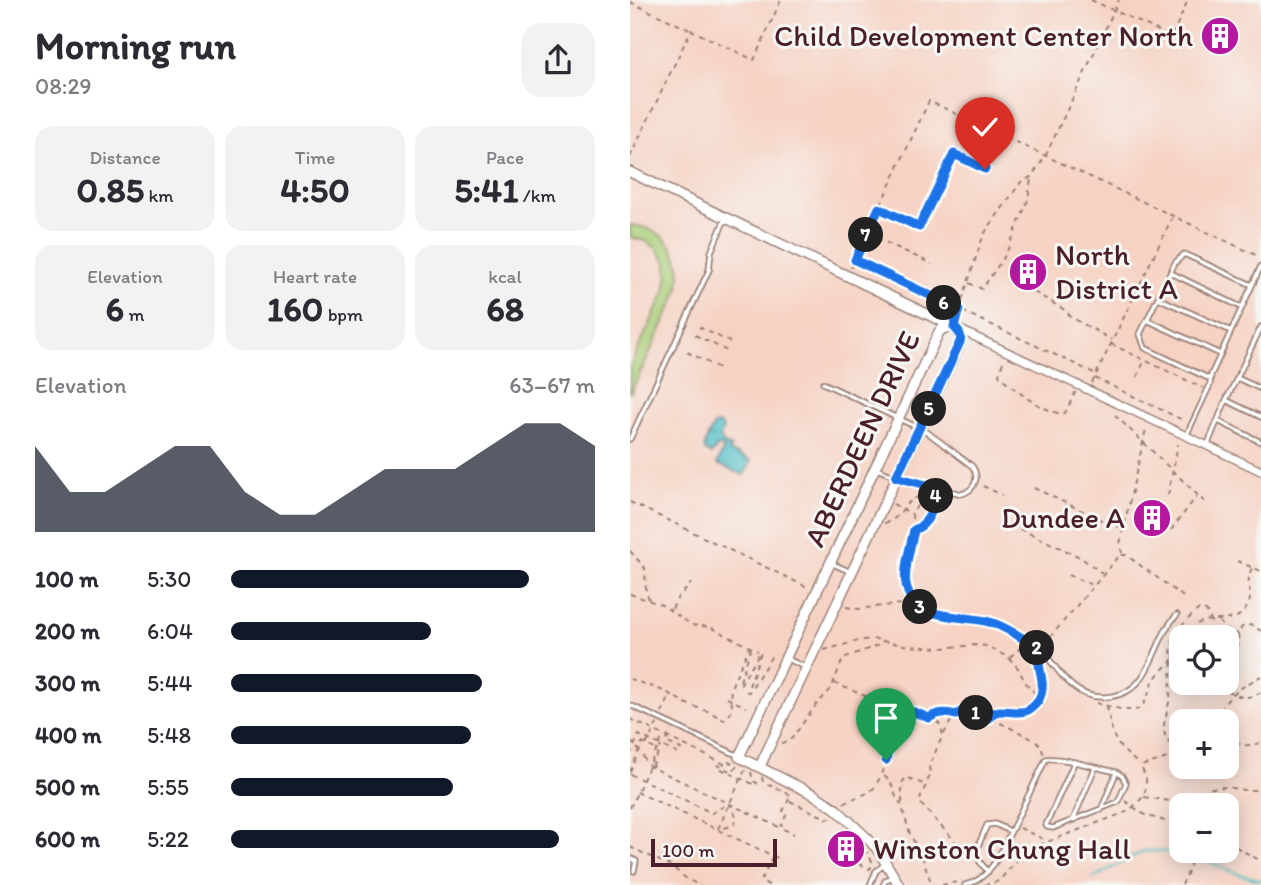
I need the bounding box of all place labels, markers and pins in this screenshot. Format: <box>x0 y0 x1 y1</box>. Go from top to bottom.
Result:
building icon: Child Development Center North <box>1199 15 1241 57</box>
place label: Child Development Center North <box>774 17 1193 54</box>
pin <box>955 97 1015 169</box>
pin: 7 <box>848 218 884 252</box>
place label: North District A <box>1055 236 1178 307</box>
building icon: North District A <box>1007 251 1049 293</box>
pin: 6 <box>926 286 962 320</box>
pin: 5 <box>912 392 946 426</box>
pin: 4 <box>918 478 954 514</box>
building icon: Dundee A <box>1131 497 1173 539</box>
place label: Dundee A <box>1001 499 1125 536</box>
pin: 3 <box>902 590 938 624</box>
pin: 2 <box>1020 630 1054 666</box>
pin <box>856 688 916 760</box>
pin: 1 <box>958 696 994 730</box>
building icon: Winston Chung Hall <box>825 828 867 870</box>
place label: Winston Chung Hall <box>873 830 1131 867</box>

